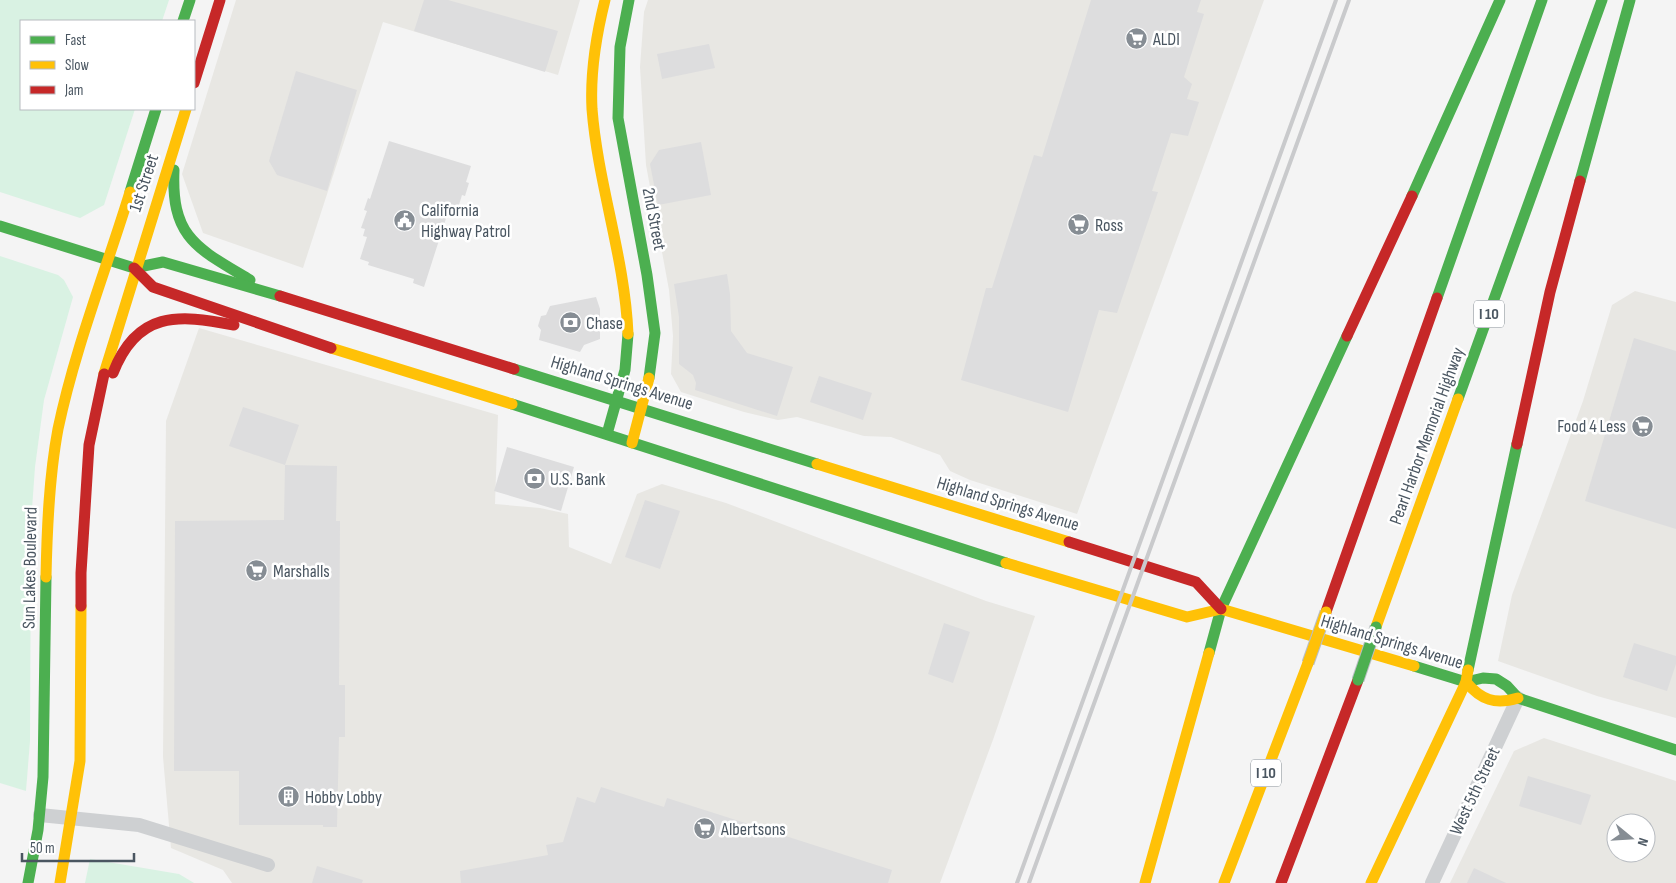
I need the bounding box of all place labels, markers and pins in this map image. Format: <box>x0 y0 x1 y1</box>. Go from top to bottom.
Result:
supermarket icon: ALDI <box>1125 27 1149 51</box>
place label: ALDI <box>1152 29 1180 50</box>
place label: California Highway Patrol <box>421 200 510 242</box>
public building icon: California Highway Patrol <box>393 208 417 232</box>
supermarket icon: Ross <box>1067 213 1091 237</box>
place label: Ross <box>1095 215 1123 236</box>
bank icon: Chase <box>558 311 582 335</box>
place label: Chase <box>586 313 623 334</box>
supermarket icon: Food 4 Less <box>1630 414 1654 438</box>
place label: Food 4 Less <box>1557 416 1626 437</box>
bank icon: U.S. Bank <box>522 467 546 491</box>
place label: U.S. Bank <box>550 469 606 490</box>
supermarket icon: Marshalls <box>245 559 269 583</box>
place label: Marshalls <box>273 561 330 582</box>
building icon: Hobby Lobby <box>277 785 301 809</box>
place label: Hobby Lobby <box>305 787 382 808</box>
supermarket icon: Albertsons <box>693 817 717 841</box>
place label: Albertsons <box>720 819 786 840</box>

